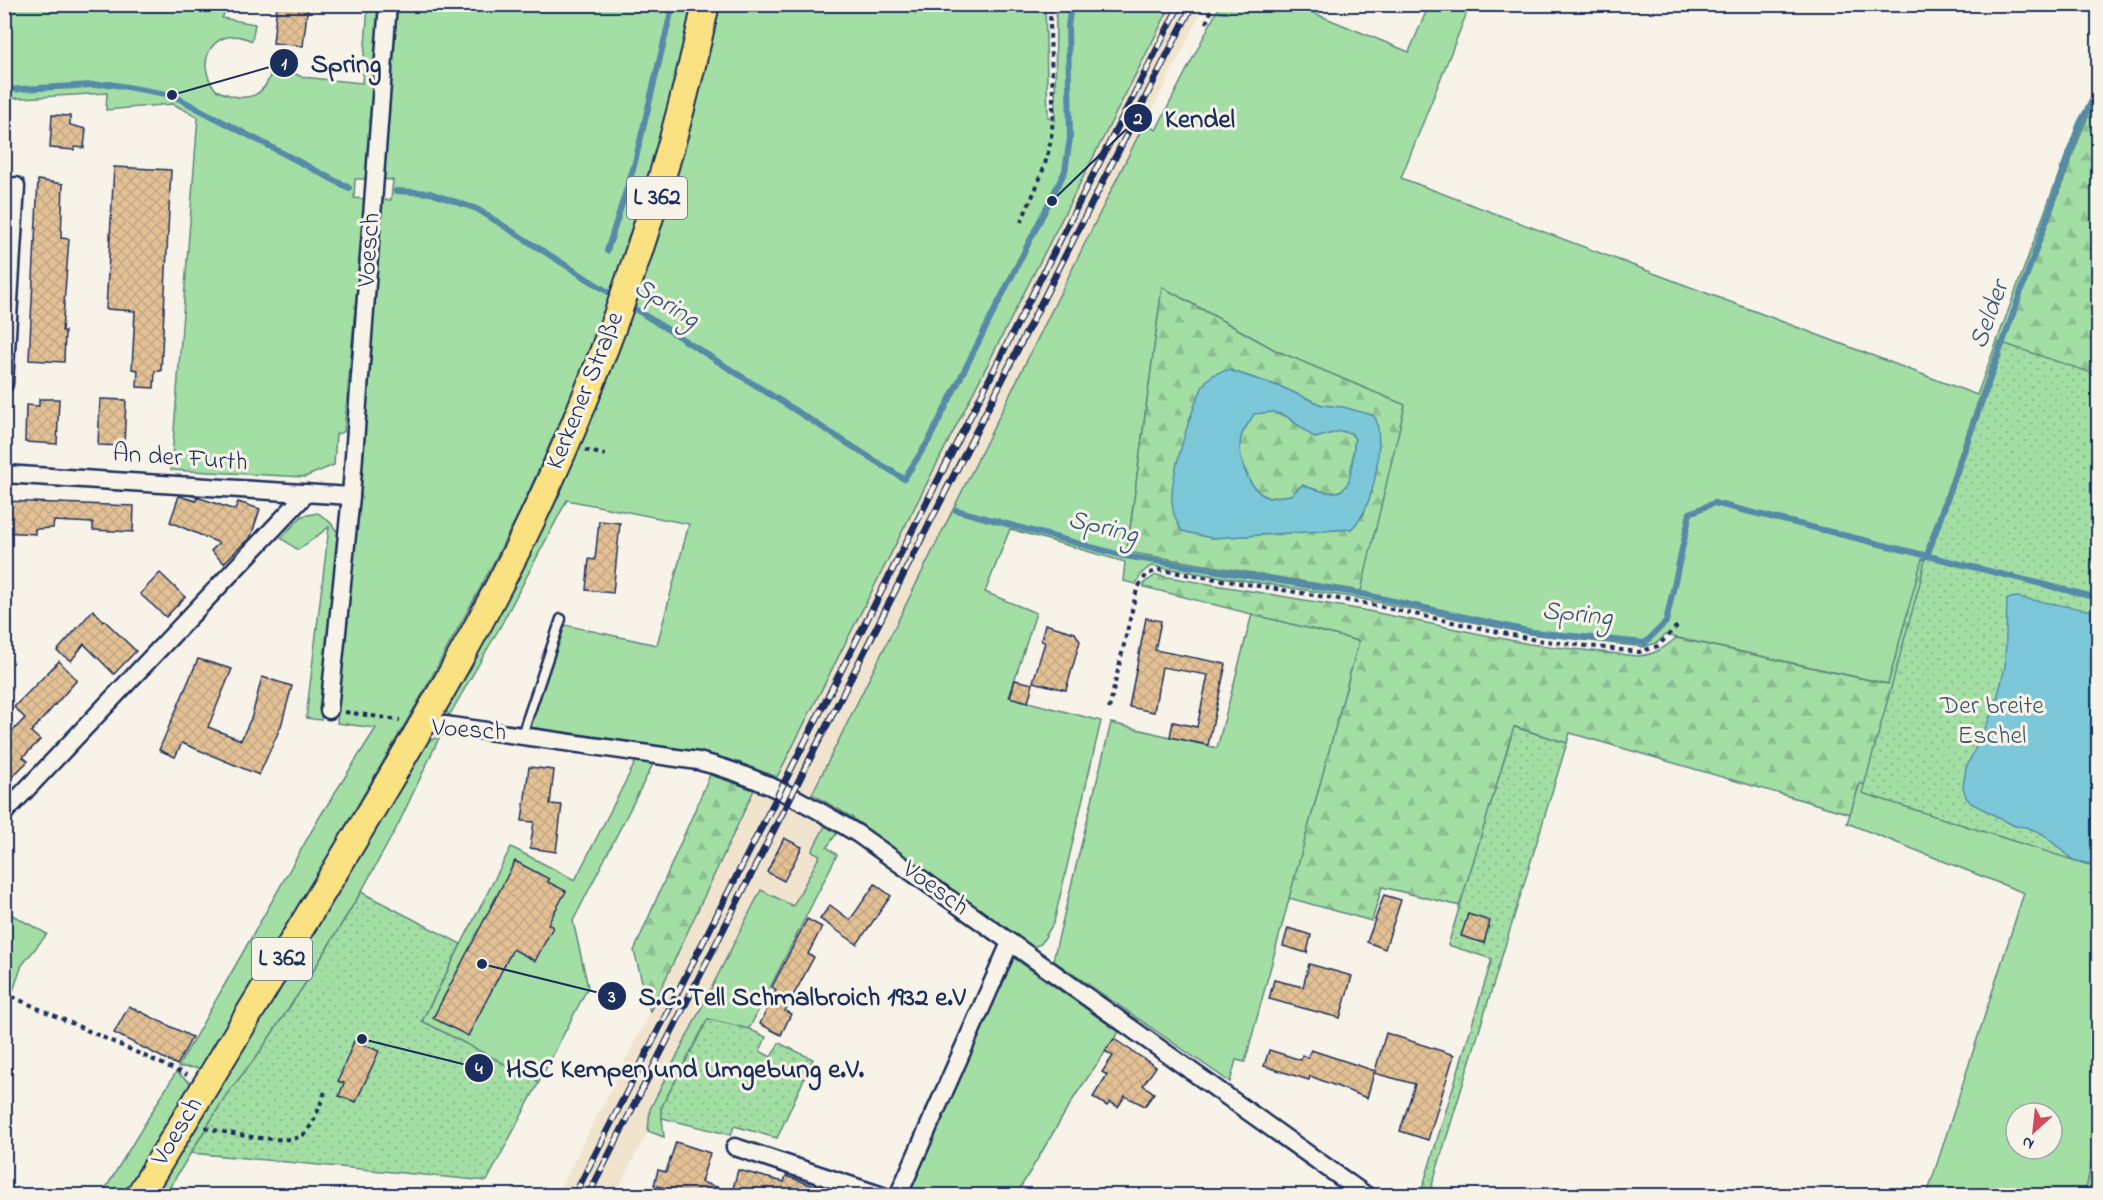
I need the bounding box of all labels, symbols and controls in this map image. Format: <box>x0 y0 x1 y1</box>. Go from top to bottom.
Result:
callout: Spring <box>269 40 393 85</box>
text: Spring <box>311 46 381 86</box>
text: 1 <box>281 52 287 78</box>
callout: Kendel <box>1123 95 1247 140</box>
text: Kendel <box>1165 101 1235 140</box>
text: 2 <box>1133 107 1143 133</box>
road number: L 362 <box>627 177 687 219</box>
street label: Voesch <box>348 211 392 289</box>
water label: Spring <box>625 269 707 341</box>
water label: Selder <box>1960 272 2021 354</box>
street label: Kerkener Straße <box>537 306 635 476</box>
street label: An der Furth <box>111 435 249 483</box>
water label: Spring <box>1064 501 1143 557</box>
water label: Spring <box>1540 592 1615 639</box>
park label: Der breite Eschel <box>1939 688 2044 756</box>
street label: Voesch <box>430 709 508 753</box>
street label: Voesch <box>893 851 976 926</box>
road number: L 362 <box>252 938 312 980</box>
callout: S.C. Tell Schmalbroich 1932 e.V <box>597 973 977 1018</box>
text: S.C. Tell Schmalbroich 1932 e.V <box>639 979 967 1018</box>
text: 3 <box>607 985 616 1011</box>
callout: HSC Kempen und Umgebung e.V. <box>464 1045 876 1090</box>
text: HSC Kempen und Umgebung e.V. <box>506 1051 865 1091</box>
text: 4 <box>475 1057 483 1083</box>
street label: Voesch <box>142 1090 213 1175</box>
north arrow <box>2004 1101 2064 1161</box>
text: N <box>2018 1129 2038 1156</box>

